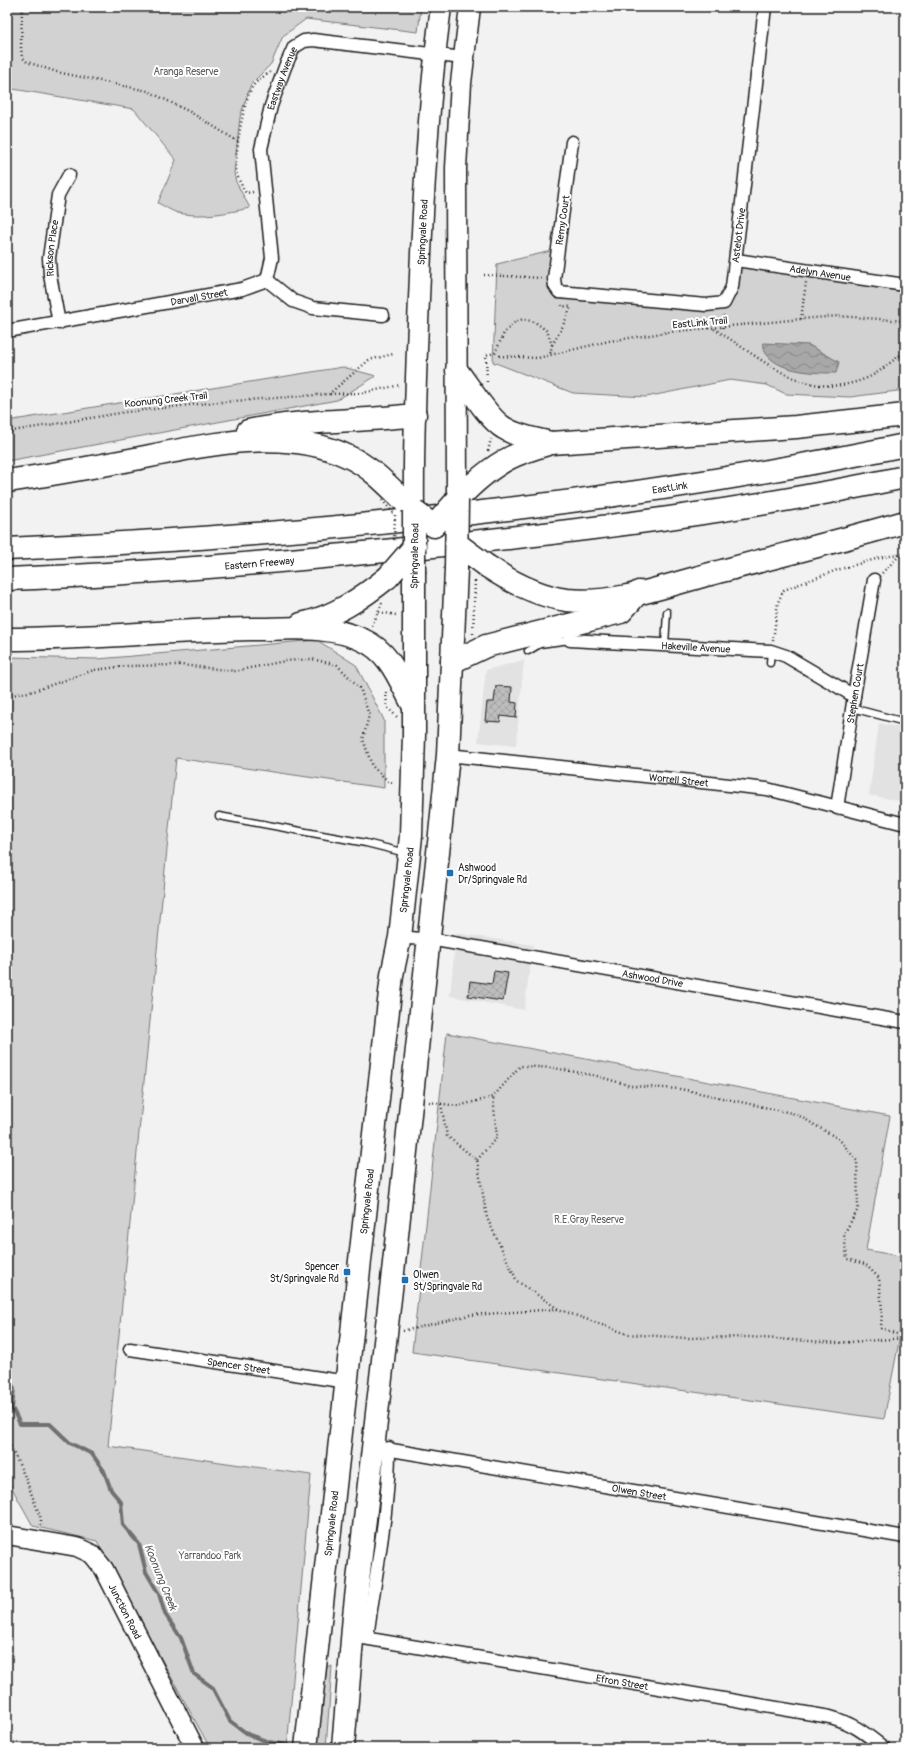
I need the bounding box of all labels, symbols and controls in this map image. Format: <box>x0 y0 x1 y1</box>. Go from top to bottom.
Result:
street label: Eastway Avenue <box>265 45 300 111</box>
park label: Aranga Reserve <box>153 66 219 78</box>
street label: Remy Court <box>554 194 573 246</box>
street label: Springvale Road <box>415 199 431 265</box>
street label: Astelot Drive <box>730 207 748 264</box>
street label: Rickson Place <box>44 219 61 277</box>
street label: Adelyn Avenue <box>789 263 851 284</box>
street label: Darvall Street <box>170 287 230 309</box>
street label: EastLink Trail <box>672 315 728 331</box>
street label: Koonung Creek Trail <box>124 390 208 410</box>
street label: EastLink <box>651 479 689 497</box>
street label: Springvale Road <box>408 523 422 589</box>
street label: Eastern Freeway <box>224 555 296 573</box>
street label: Hakeville Avenue <box>661 640 731 656</box>
street label: Stephen Court <box>845 661 867 725</box>
street label: Worrell Street <box>648 771 710 790</box>
street label: Springvale Road <box>398 847 417 913</box>
place label: Ashwood Dr/Springvale Rd <box>458 862 527 886</box>
marker: Ashwood Dr/Springvale Rd <box>445 868 455 878</box>
street label: Ashwood Drive <box>621 968 684 990</box>
street label: Springvale Road <box>358 1168 377 1235</box>
park label: R.E.Gray Reserve <box>554 1214 624 1226</box>
place label: Spencer St/Springvale Rd <box>270 1261 339 1285</box>
marker: Spencer St/Springvale Rd <box>342 1267 352 1277</box>
place label: Olwen St/Springvale Rd <box>413 1269 482 1293</box>
marker: Olwen St/Springvale Rd <box>400 1275 410 1285</box>
street label: Spencer Street <box>206 1356 272 1377</box>
street label: Olwen Street <box>611 1482 668 1504</box>
street label: Springvale Road <box>322 1490 341 1557</box>
water label: Koonung Creek <box>141 1542 180 1613</box>
park label: Yarrandoo Park <box>178 1550 242 1562</box>
street label: Junction Road <box>106 1582 144 1641</box>
street label: Efron Street <box>595 1672 650 1693</box>

